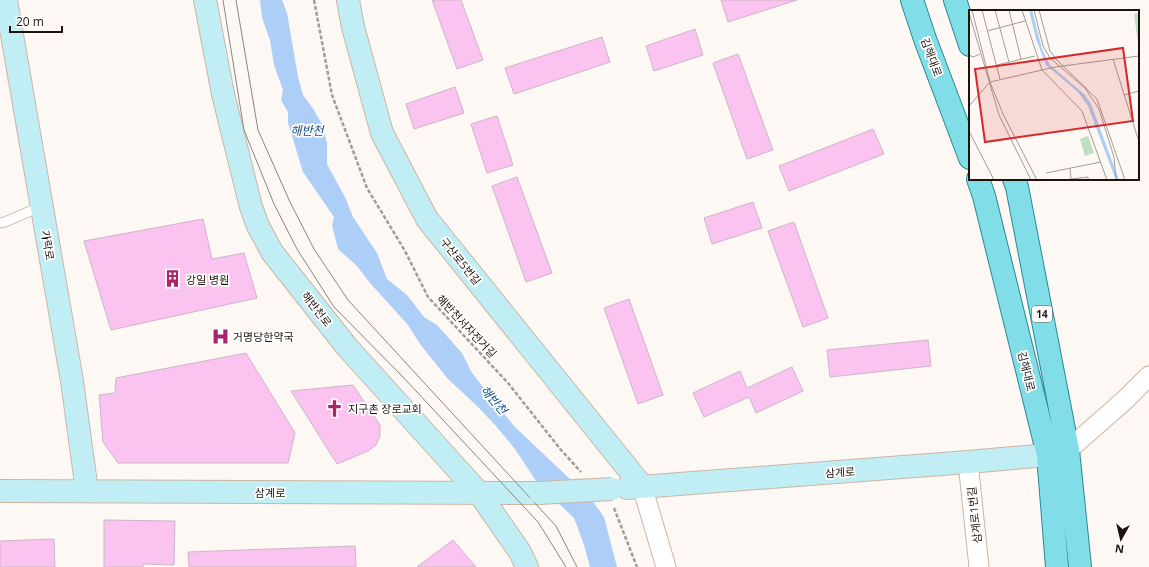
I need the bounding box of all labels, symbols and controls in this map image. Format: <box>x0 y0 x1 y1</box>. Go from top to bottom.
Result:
scale bar <box>10 8 62 34</box>
inset map <box>969 10 1139 180</box>
text: 20 m <box>16 13 44 30</box>
street label: 김해대로 <box>918 35 946 79</box>
water label: 해반천 <box>290 122 326 139</box>
street label: 가락로 <box>38 229 58 261</box>
street label: 구산로5번길 <box>437 234 485 288</box>
building icon: 강일 병원 <box>163 269 183 289</box>
place label: 강일 병원 <box>186 272 229 287</box>
street label: 해반천로 <box>299 288 335 330</box>
street label: 해반천서자전거길 <box>434 291 500 361</box>
road number: 14 <box>1032 306 1052 322</box>
hospital icon: 거명당한약국 <box>210 326 230 346</box>
place label: 거명당한약국 <box>233 329 294 344</box>
street label: 김해대로 <box>1015 350 1039 392</box>
water label: 해반천 <box>477 382 513 420</box>
church icon: 지구촌 장로교회 <box>325 398 345 418</box>
place label: 지구촌 장로교회 <box>348 401 422 416</box>
street label: 삼계로 <box>824 463 856 481</box>
street label: 삼계로 <box>255 485 285 500</box>
street label: 삼계로1번길 <box>964 486 984 544</box>
north arrow <box>1101 519 1141 559</box>
text: N <box>1114 541 1125 557</box>

